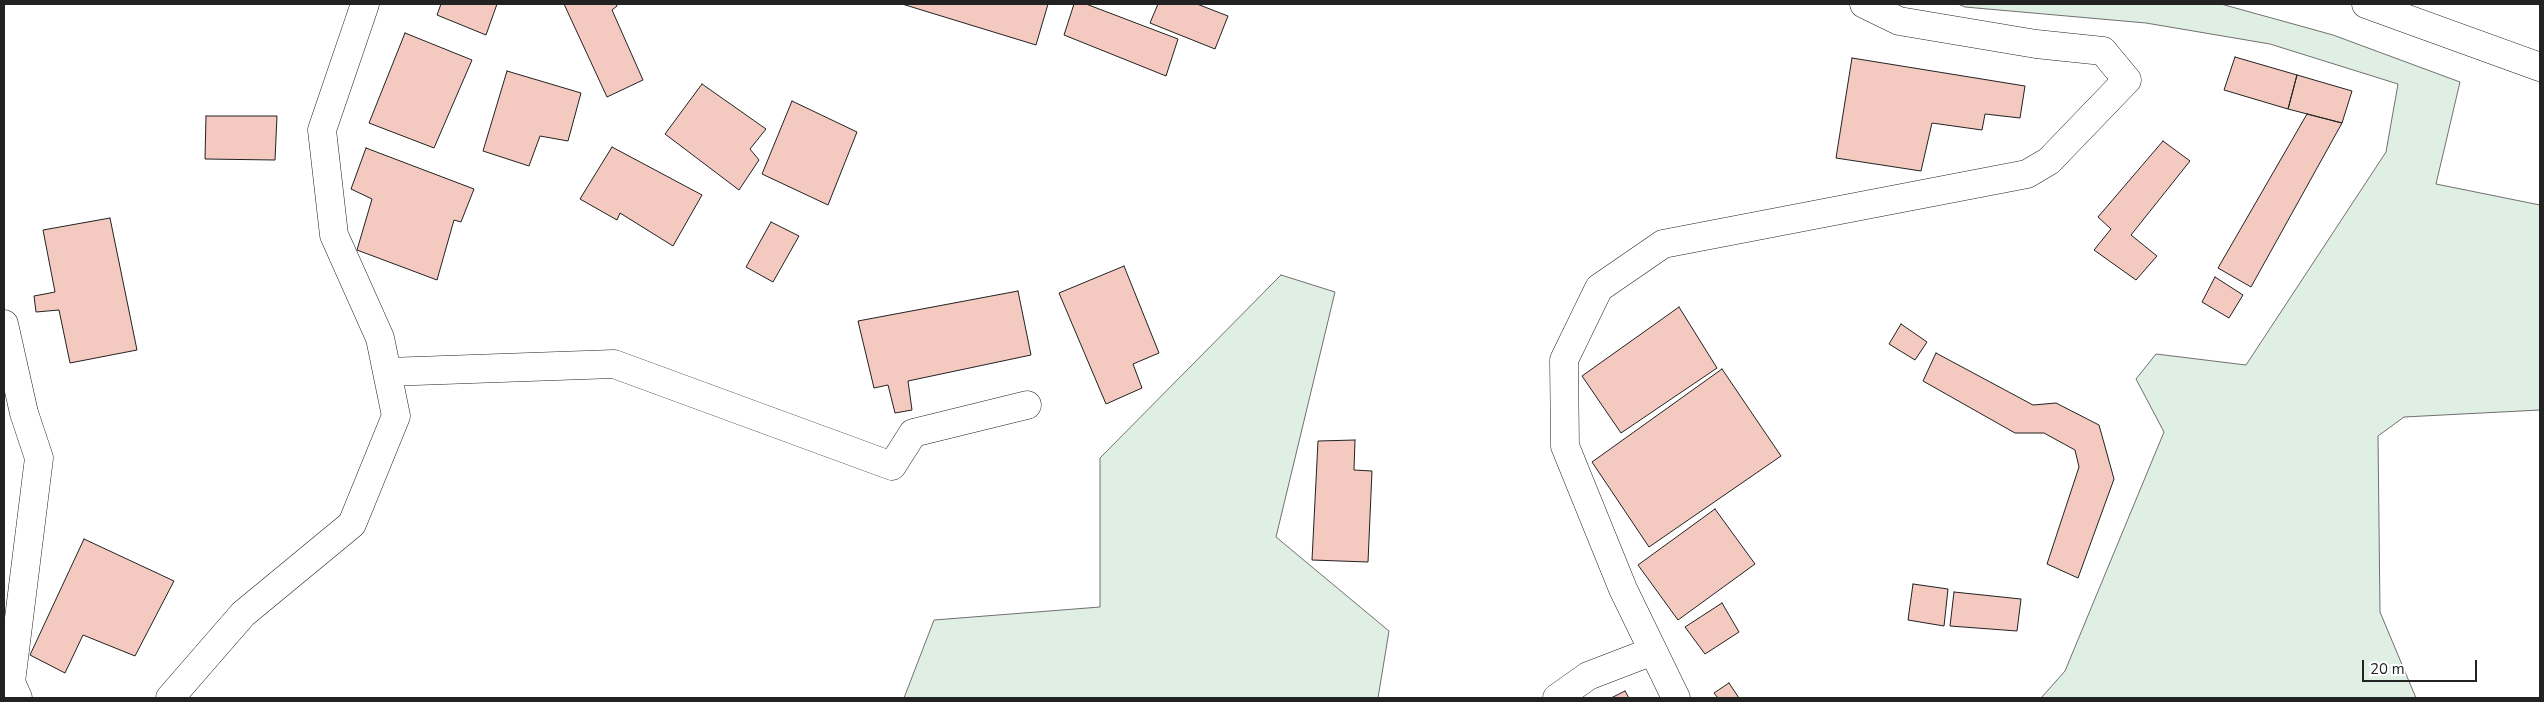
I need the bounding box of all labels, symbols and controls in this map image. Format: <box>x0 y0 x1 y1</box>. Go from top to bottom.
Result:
scale bar <box>2364 650 2479 682</box>
text: 20 m <box>2370 659 2405 679</box>

